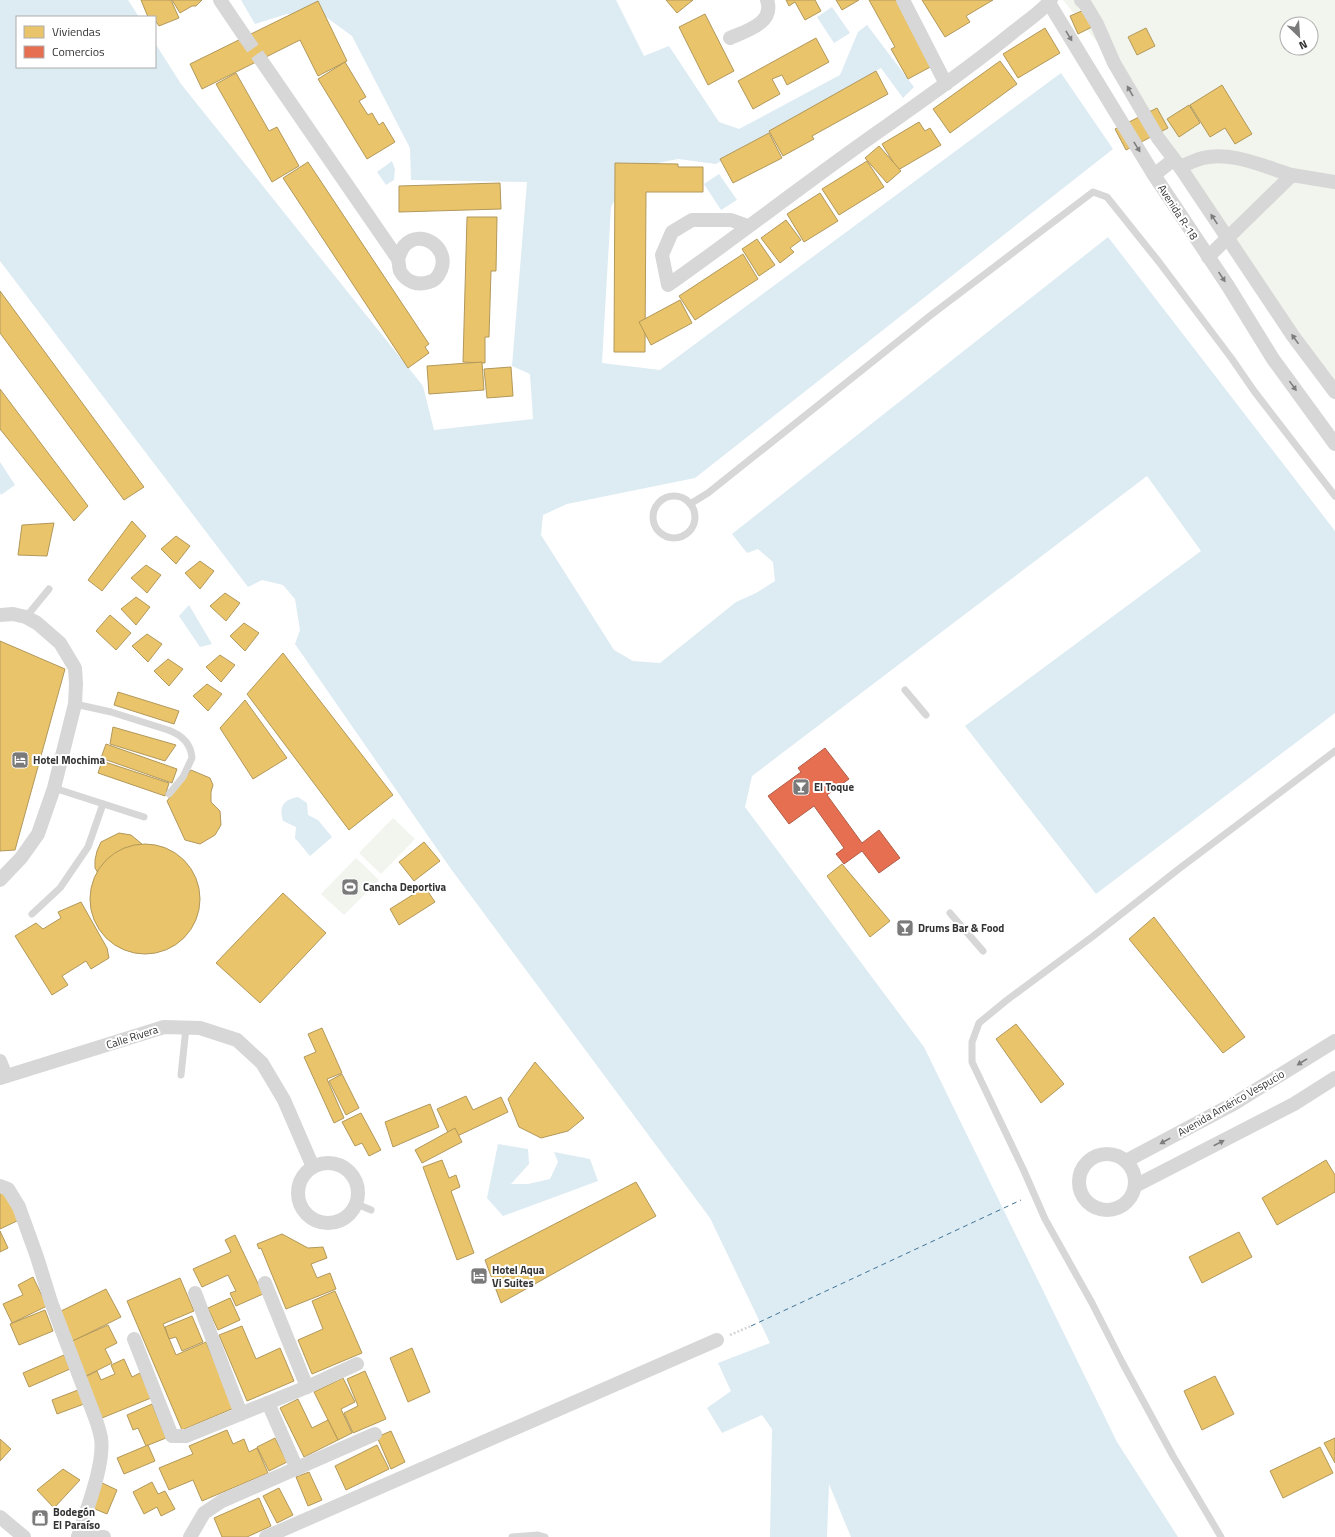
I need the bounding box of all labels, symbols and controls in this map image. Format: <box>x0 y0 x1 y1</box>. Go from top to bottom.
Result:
legend <box>16 16 156 68</box>
north arrow <box>1279 16 1319 56</box>
text: Viviendas <box>52 22 101 41</box>
one-way arrow <box>1065 31 1073 41</box>
text: N <box>1296 36 1310 54</box>
text: Comercios <box>52 42 105 61</box>
one-way arrow <box>1127 85 1134 97</box>
one-way arrow <box>1134 141 1141 153</box>
street label: Avenida R-18 <box>1154 181 1202 243</box>
one-way arrow <box>1210 214 1218 225</box>
one-way arrow <box>1218 272 1226 282</box>
one-way arrow <box>1291 334 1299 344</box>
one-way arrow <box>1289 381 1297 391</box>
hotel icon: Hotel Mochima <box>10 750 30 770</box>
place label: Hotel Mochima <box>33 752 106 768</box>
bar icon: El Toque <box>791 777 811 797</box>
place label: El Toque <box>814 779 854 795</box>
sports icon: Cancha Deportiva <box>340 877 360 897</box>
place label: Cancha Deportiva <box>363 879 447 895</box>
bar icon: Drums Bar & Food <box>895 918 915 938</box>
place label: Drums Bar & Food <box>918 920 1004 936</box>
street label: Calle Rivera <box>104 1021 161 1053</box>
one-way arrow <box>1296 1058 1308 1065</box>
street label: Avenida Américo Vespucio <box>1175 1066 1288 1140</box>
one-way arrow <box>1159 1137 1171 1144</box>
one-way arrow <box>1214 1140 1225 1146</box>
place label: Hotel Aqua Vi Suites <box>492 1262 545 1291</box>
hotel icon: Hotel Aqua Vi Suites <box>469 1266 489 1286</box>
place label: Bodegón El Paraíso <box>53 1504 100 1533</box>
shop icon: Bodegón El Paraíso <box>30 1508 50 1528</box>

